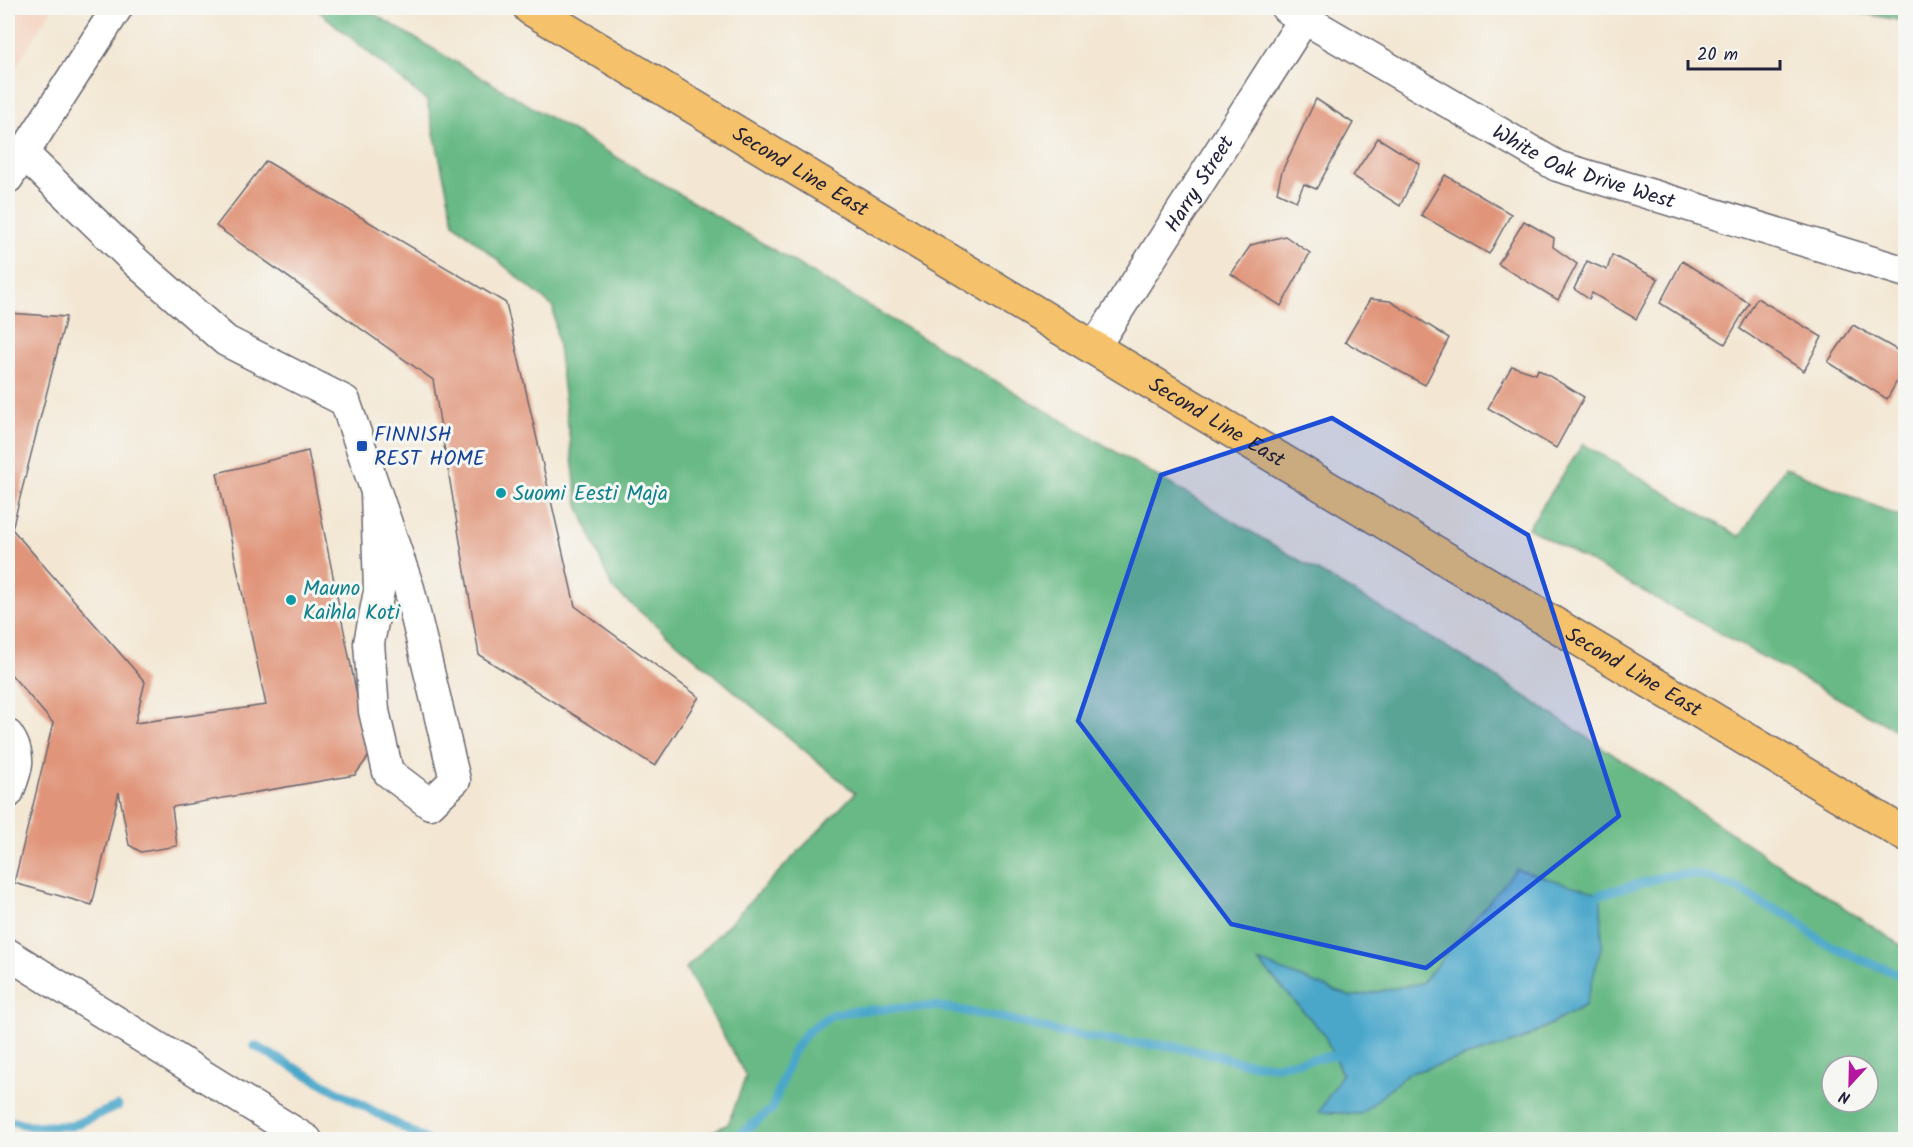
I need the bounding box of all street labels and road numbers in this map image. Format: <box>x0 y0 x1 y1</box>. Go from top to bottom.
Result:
street label: White Oak Drive West <box>1486 117 1680 219</box>
street label: Second Line East <box>725 118 875 227</box>
street label: Harry Street <box>1157 129 1244 239</box>
street label: Second Line East <box>1142 369 1292 477</box>
street label: Second Line East <box>1558 619 1708 727</box>

